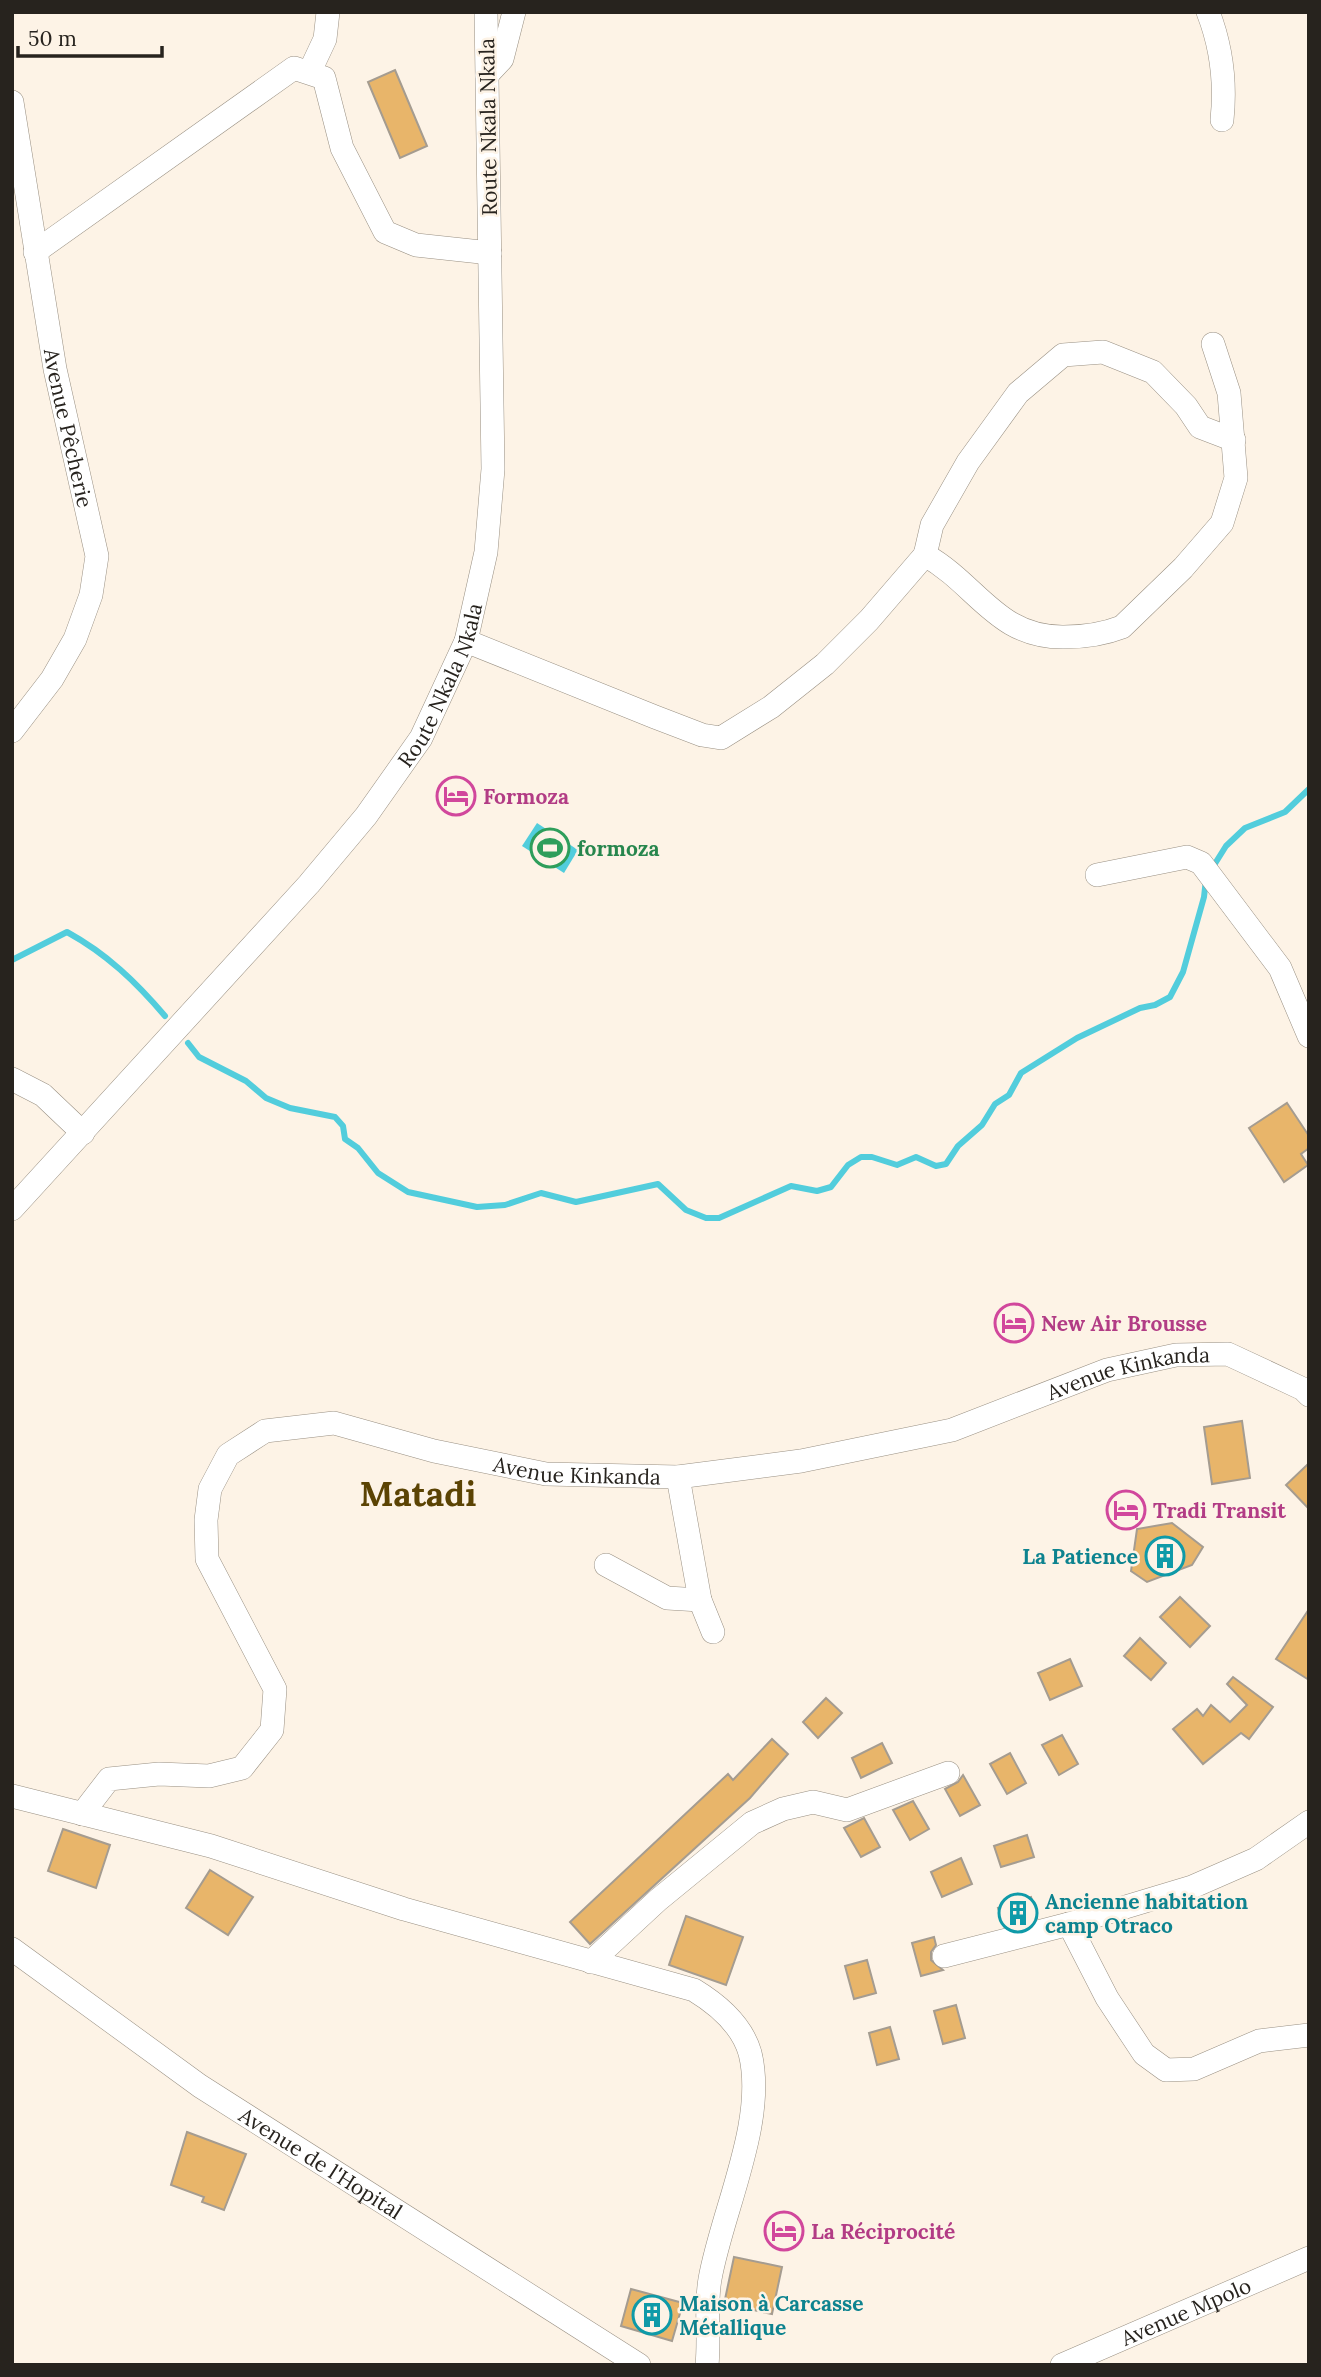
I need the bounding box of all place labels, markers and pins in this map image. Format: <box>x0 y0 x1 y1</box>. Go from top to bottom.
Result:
hotel icon: Formoza <box>435 775 477 817</box>
place label: Formoza <box>483 783 569 810</box>
sports icon: formoza <box>529 827 571 869</box>
place label: formoza <box>577 835 660 862</box>
hotel icon: New Air Brousse <box>993 1302 1035 1344</box>
place label: New Air Brousse <box>1041 1310 1207 1337</box>
hotel icon: Tradi Transit <box>1105 1489 1147 1531</box>
place label: Tradi Transit <box>1153 1497 1286 1524</box>
building icon: La Patience <box>1144 1535 1186 1577</box>
place label: La Patience <box>1022 1543 1138 1570</box>
place label: Ancienne habitation camp Otraco <box>1045 1888 1248 1939</box>
building icon: Ancienne habitation camp Otraco <box>997 1892 1039 1934</box>
hotel icon: La Réciprocité <box>763 2210 805 2252</box>
place label: La Réciprocité <box>811 2218 955 2245</box>
place label: Maison à Carcasse Métallique <box>679 2290 864 2341</box>
building icon: Maison à Carcasse Métallique <box>631 2294 673 2336</box>

